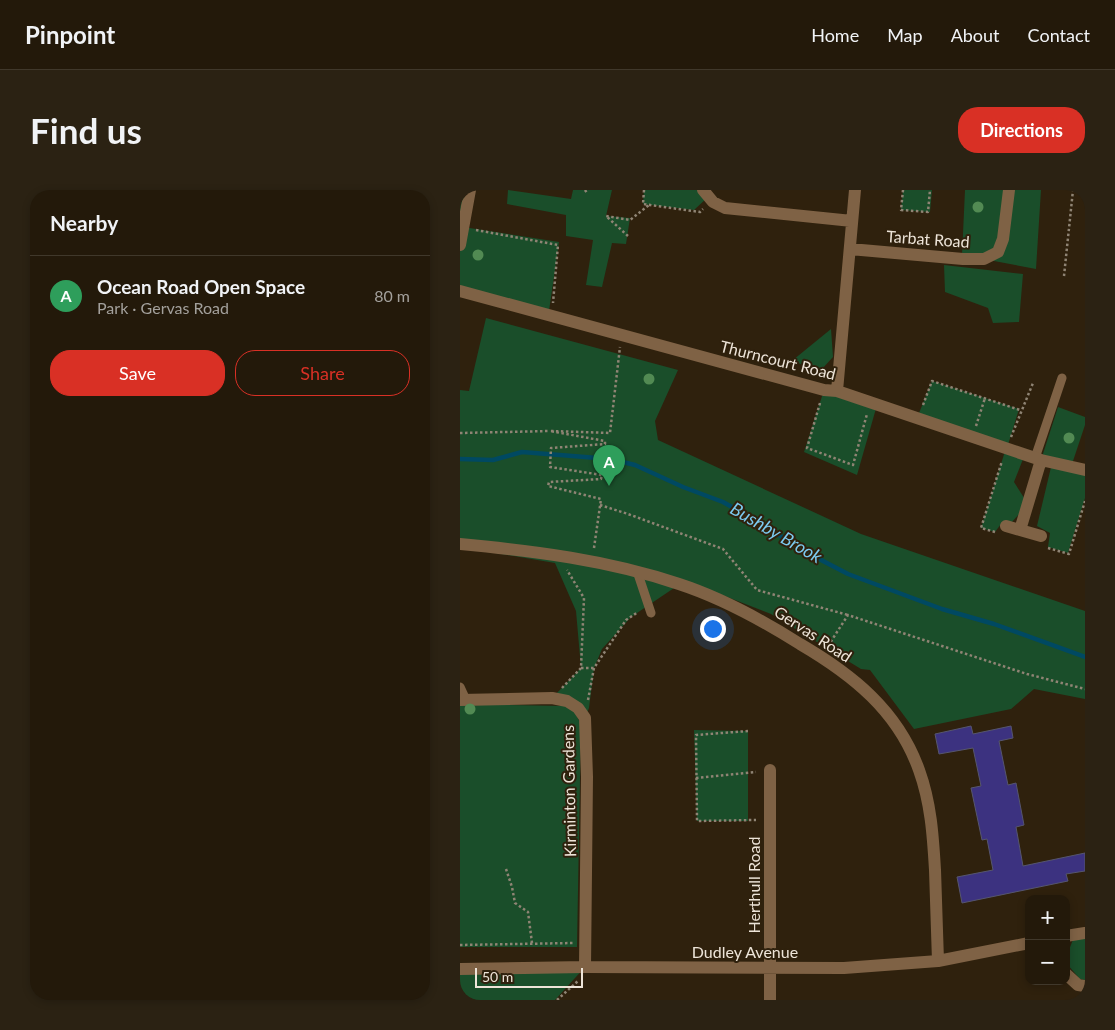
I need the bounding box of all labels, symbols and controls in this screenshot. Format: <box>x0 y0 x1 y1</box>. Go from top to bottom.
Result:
text: Pinpoint <box>25 20 115 49</box>
text: Home <box>811 24 859 46</box>
text: Map <box>887 24 923 46</box>
text: About <box>951 24 1000 46</box>
text: Contact <box>1028 24 1090 46</box>
button: Directions <box>958 107 1085 153</box>
text: Find us <box>30 109 142 151</box>
text: Nearby <box>50 210 118 235</box>
street label: Tarbat Road <box>886 226 970 251</box>
text: Ocean Road Open Space <box>97 275 305 298</box>
text: A <box>60 286 72 305</box>
text: 80 m <box>374 286 410 305</box>
text: Park · Gervas Road <box>97 298 229 317</box>
street label: Thurncourt Road <box>718 336 838 383</box>
button: Save <box>50 350 225 396</box>
button: Share <box>235 350 410 396</box>
pin: A <box>593 445 625 486</box>
water label: Bushby Brook <box>727 497 827 567</box>
street label: Gervas Road <box>771 602 856 666</box>
your location <box>700 616 726 642</box>
street label: Kirminton Gardens <box>558 725 579 857</box>
street label: Herthull Road <box>744 837 763 933</box>
map controls <box>1025 895 1070 985</box>
button: + <box>1025 895 1070 940</box>
button: − <box>1025 940 1070 985</box>
street label: Dudley Avenue <box>692 942 798 961</box>
scale bar <box>475 965 582 988</box>
text: 50 m <box>482 968 513 985</box>

